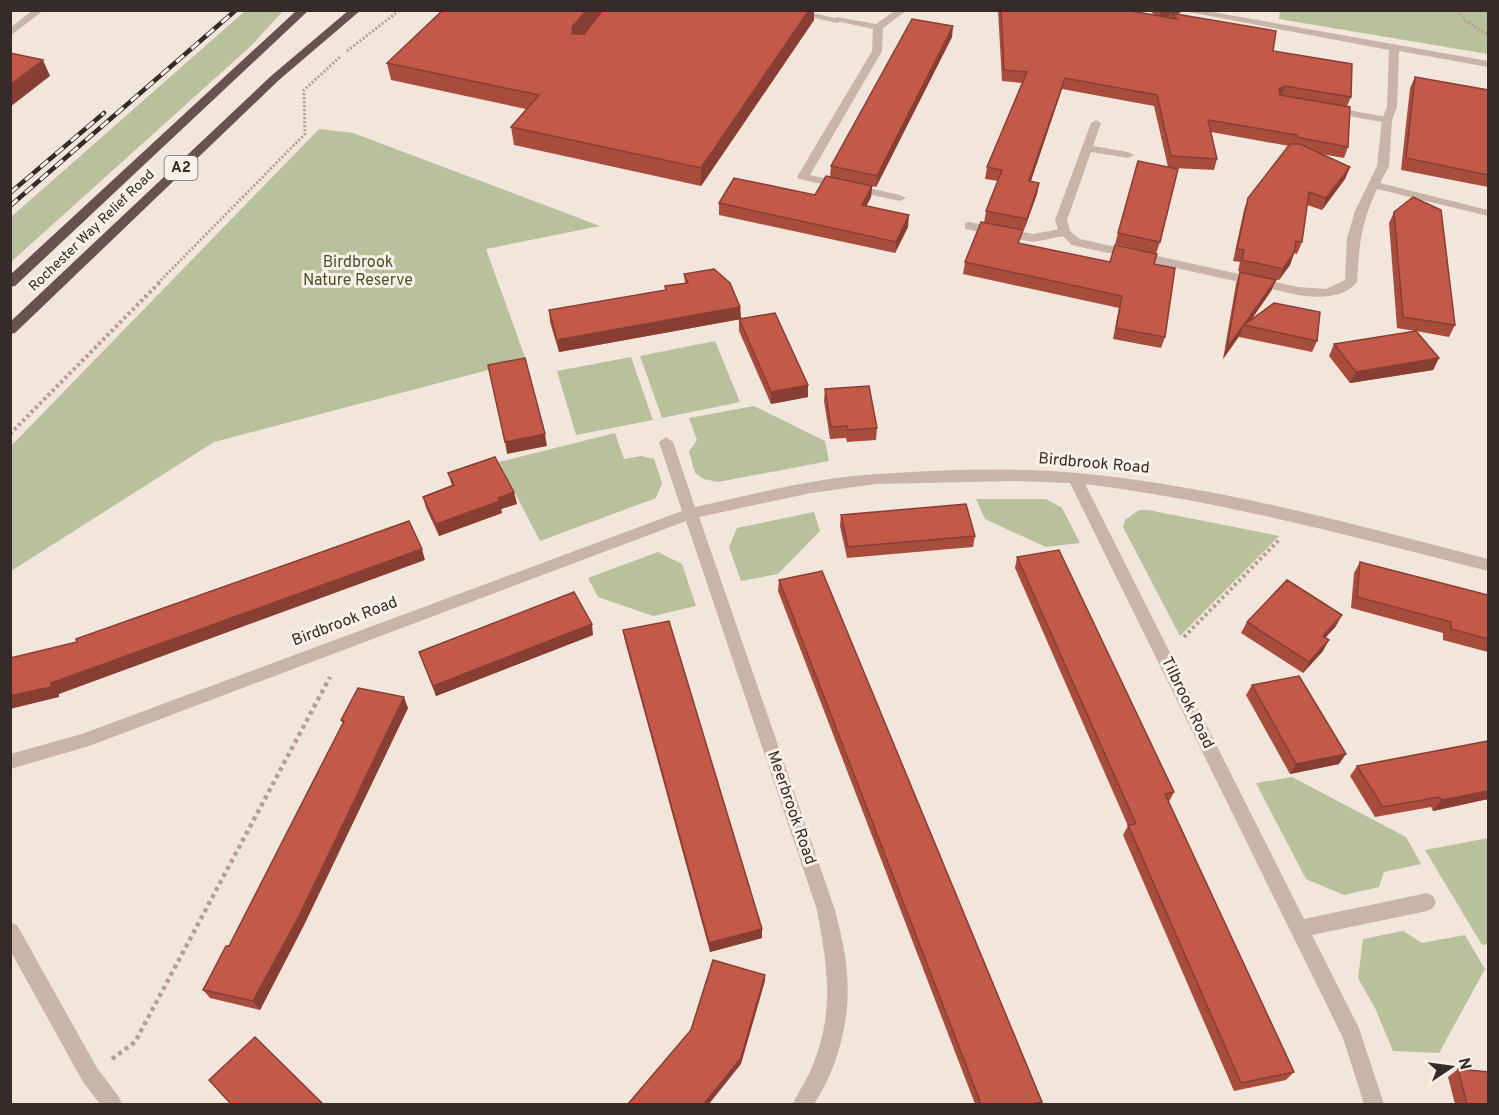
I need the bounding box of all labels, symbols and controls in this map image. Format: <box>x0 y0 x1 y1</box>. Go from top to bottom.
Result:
road number: A2 <box>164 156 198 180</box>
street label: Rochester Way Relief Road <box>26 167 158 295</box>
park label: Birdbrook Nature Reserve <box>303 253 413 291</box>
street label: Birdbrook Road <box>1038 449 1150 479</box>
street label: Birdbrook Road <box>289 593 401 651</box>
street label: Tilbrook Road <box>1156 654 1218 752</box>
street label: Meerbrook Road <box>762 749 820 867</box>
north arrow <box>1421 1037 1481 1097</box>
text: N <box>1453 1056 1475 1072</box>

